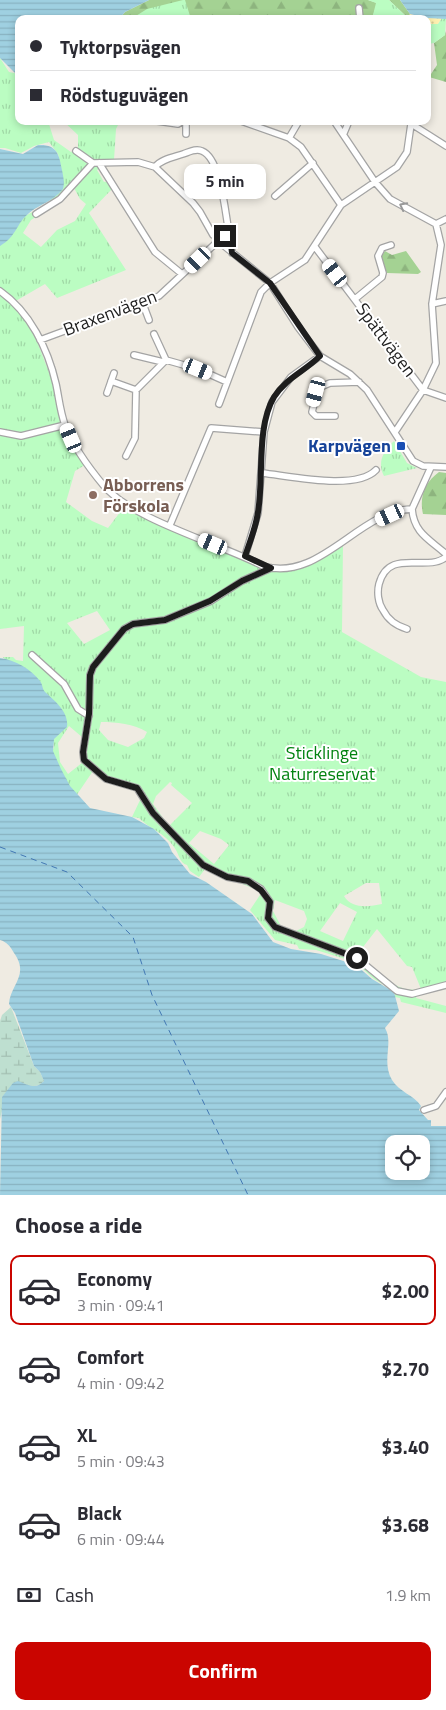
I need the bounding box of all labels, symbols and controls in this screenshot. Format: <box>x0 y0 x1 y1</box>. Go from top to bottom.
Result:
text: Tyktorpsvägen <box>60 32 181 61</box>
text: Rödstuguvägen <box>60 80 189 109</box>
callout: 5 min <box>184 164 266 198</box>
text: 5 min <box>206 169 244 193</box>
one-way arrow <box>399 202 408 212</box>
route end <box>214 225 236 247</box>
car <box>181 244 214 276</box>
car <box>319 257 350 289</box>
street label: Braxenvägen <box>59 282 161 343</box>
street label: Spättvägen <box>350 297 423 382</box>
car <box>181 356 214 382</box>
car <box>304 376 327 408</box>
car <box>58 421 83 455</box>
place label: Karpvägen <box>308 432 391 459</box>
marker: Karpvägen <box>395 440 407 452</box>
place label: Abborrens Förskola <box>103 471 184 519</box>
marker: Abborrens Förskola <box>87 489 99 501</box>
car <box>373 502 406 528</box>
car <box>196 531 229 557</box>
park label: Sticklinge Naturreservat <box>269 739 376 787</box>
route start <box>346 947 368 969</box>
map controls <box>385 1135 430 1180</box>
button: locate <box>385 1135 430 1180</box>
text: Choose a ride <box>15 1208 142 1242</box>
text: Economy <box>77 1264 152 1293</box>
icon: car <box>17 1268 62 1313</box>
text: $2.00 <box>382 1276 429 1305</box>
text: 3 min · 09:41 <box>77 1293 165 1317</box>
text: Comfort <box>77 1342 144 1371</box>
icon: car <box>17 1346 62 1391</box>
text: $2.70 <box>382 1354 429 1383</box>
text: 4 min · 09:42 <box>77 1371 165 1395</box>
text: XL <box>77 1420 97 1449</box>
icon: car <box>17 1424 62 1469</box>
text: $3.40 <box>382 1432 429 1461</box>
text: 5 min · 09:43 <box>77 1449 165 1473</box>
text: Black <box>77 1498 122 1527</box>
icon: car <box>17 1502 62 1547</box>
text: $3.68 <box>382 1510 429 1539</box>
text: 6 min · 09:44 <box>77 1527 165 1551</box>
text: Cash <box>55 1580 94 1609</box>
icon: cash <box>15 1581 43 1609</box>
text: 1.9 km <box>385 1583 431 1607</box>
button: Confirm <box>15 1642 431 1700</box>

